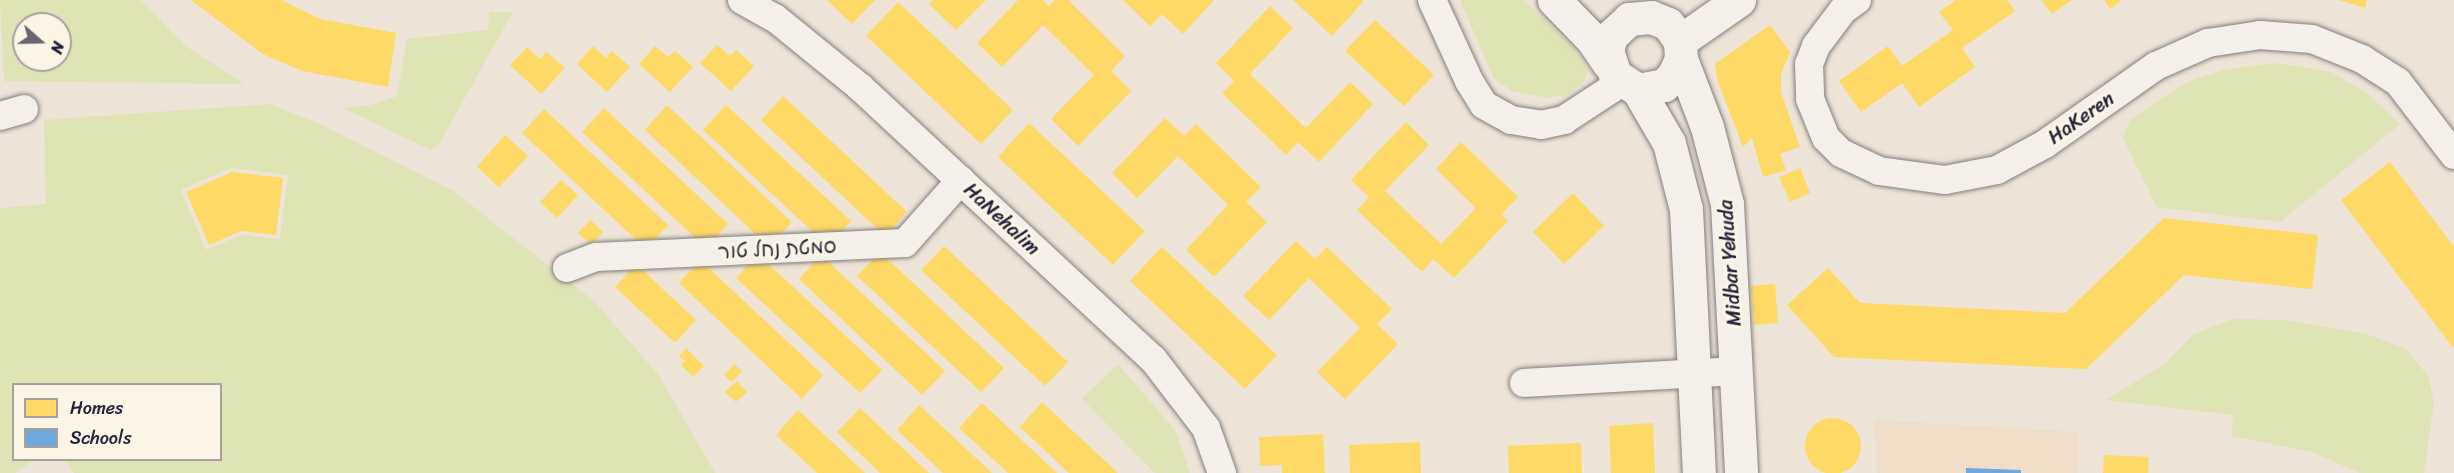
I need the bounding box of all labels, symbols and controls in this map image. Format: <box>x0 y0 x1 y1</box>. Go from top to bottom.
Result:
north arrow <box>12 12 72 72</box>
text: N <box>42 37 73 58</box>
street label: HaKeren <box>2043 87 2119 149</box>
street label: HaNehalim <box>959 178 1045 260</box>
street label: Midbar Yehuda <box>1714 199 1746 327</box>
street label: סמטת נחל טור <box>717 234 837 264</box>
legend <box>12 383 222 461</box>
text: Homes <box>70 392 123 424</box>
text: Schools <box>70 422 131 454</box>

